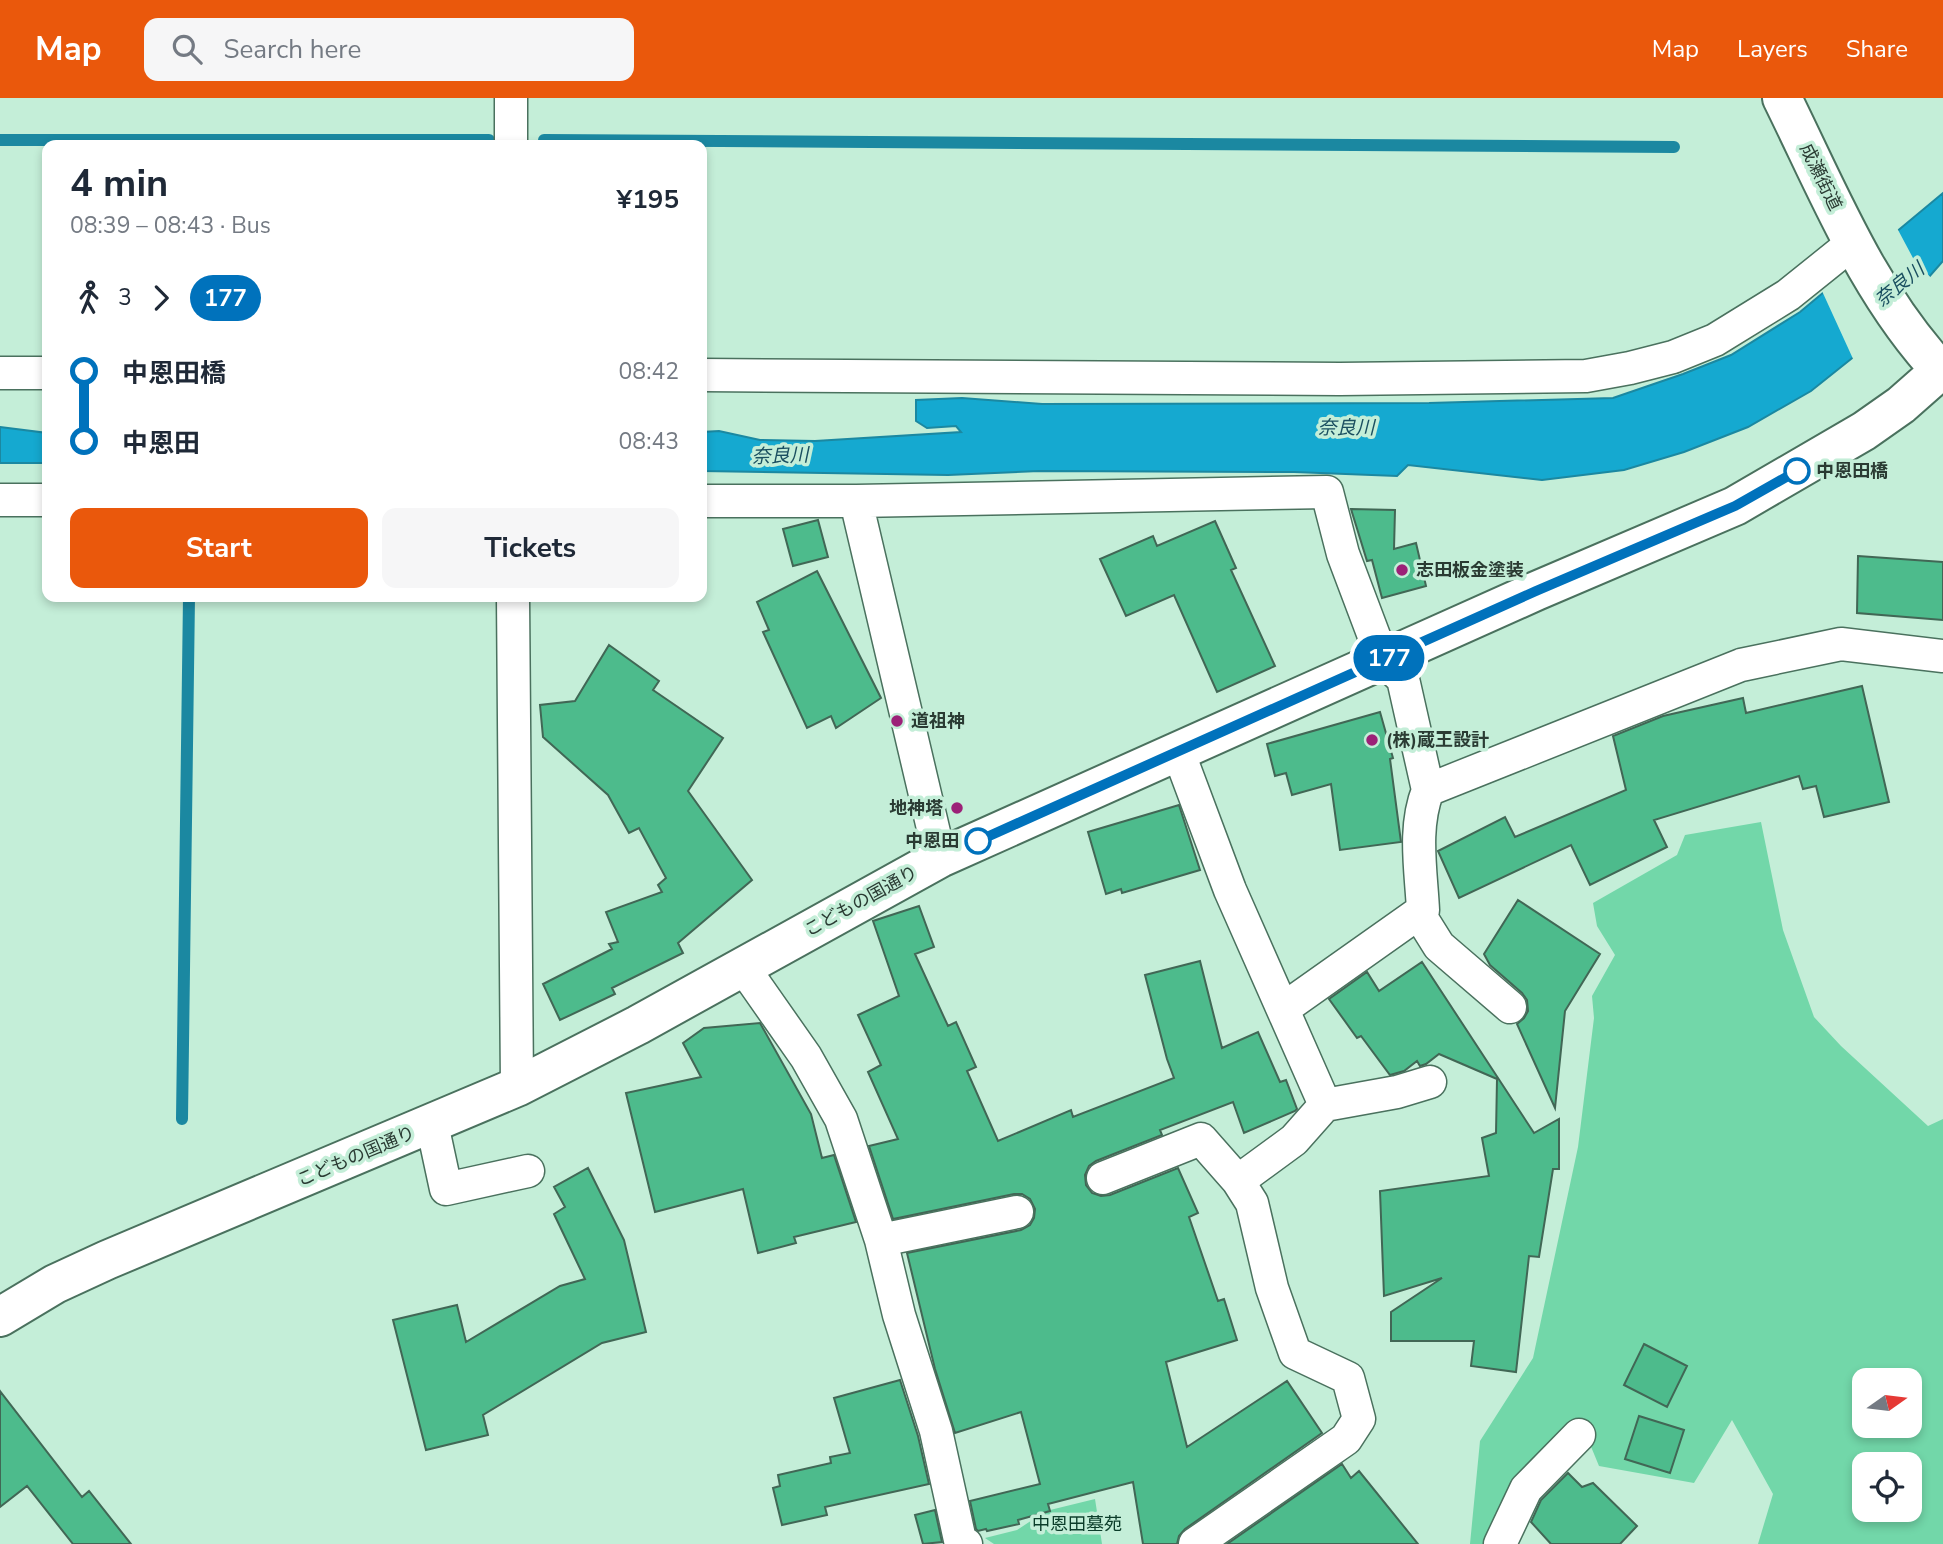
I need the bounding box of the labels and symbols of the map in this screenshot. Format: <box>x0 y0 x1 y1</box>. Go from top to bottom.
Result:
street label: 成瀬街道 <box>1794 139 1848 215</box>
water label: 奈良川 <box>1869 255 1932 313</box>
water label: 奈良川 <box>1317 415 1376 441</box>
water label: 奈良川 <box>751 442 811 470</box>
marker: 中恩田橋 <box>1784 458 1810 484</box>
place label: 中恩田橋 <box>1816 459 1888 483</box>
place label: 志田板金塗装 <box>1416 558 1524 582</box>
marker: 志田板金塗装 <box>1394 562 1410 578</box>
line badge: 177 <box>1349 635 1429 681</box>
place label: 道祖神 <box>911 709 965 733</box>
marker: 道祖神 <box>889 713 905 729</box>
place label: (株)蔵王設計 <box>1386 728 1489 752</box>
marker: (株)蔵王設計 <box>1364 732 1380 748</box>
place label: 地神塔 <box>889 796 943 820</box>
marker: 地神塔 <box>949 800 965 816</box>
marker: 中恩田 <box>965 828 991 854</box>
place label: 中恩田 <box>905 829 959 853</box>
street label: こどもの国通り <box>800 860 922 942</box>
street label: こどもの国通り <box>293 1120 419 1192</box>
north arrow <box>1852 1368 1922 1438</box>
park label: 中恩田墓苑 <box>1032 1512 1122 1536</box>

